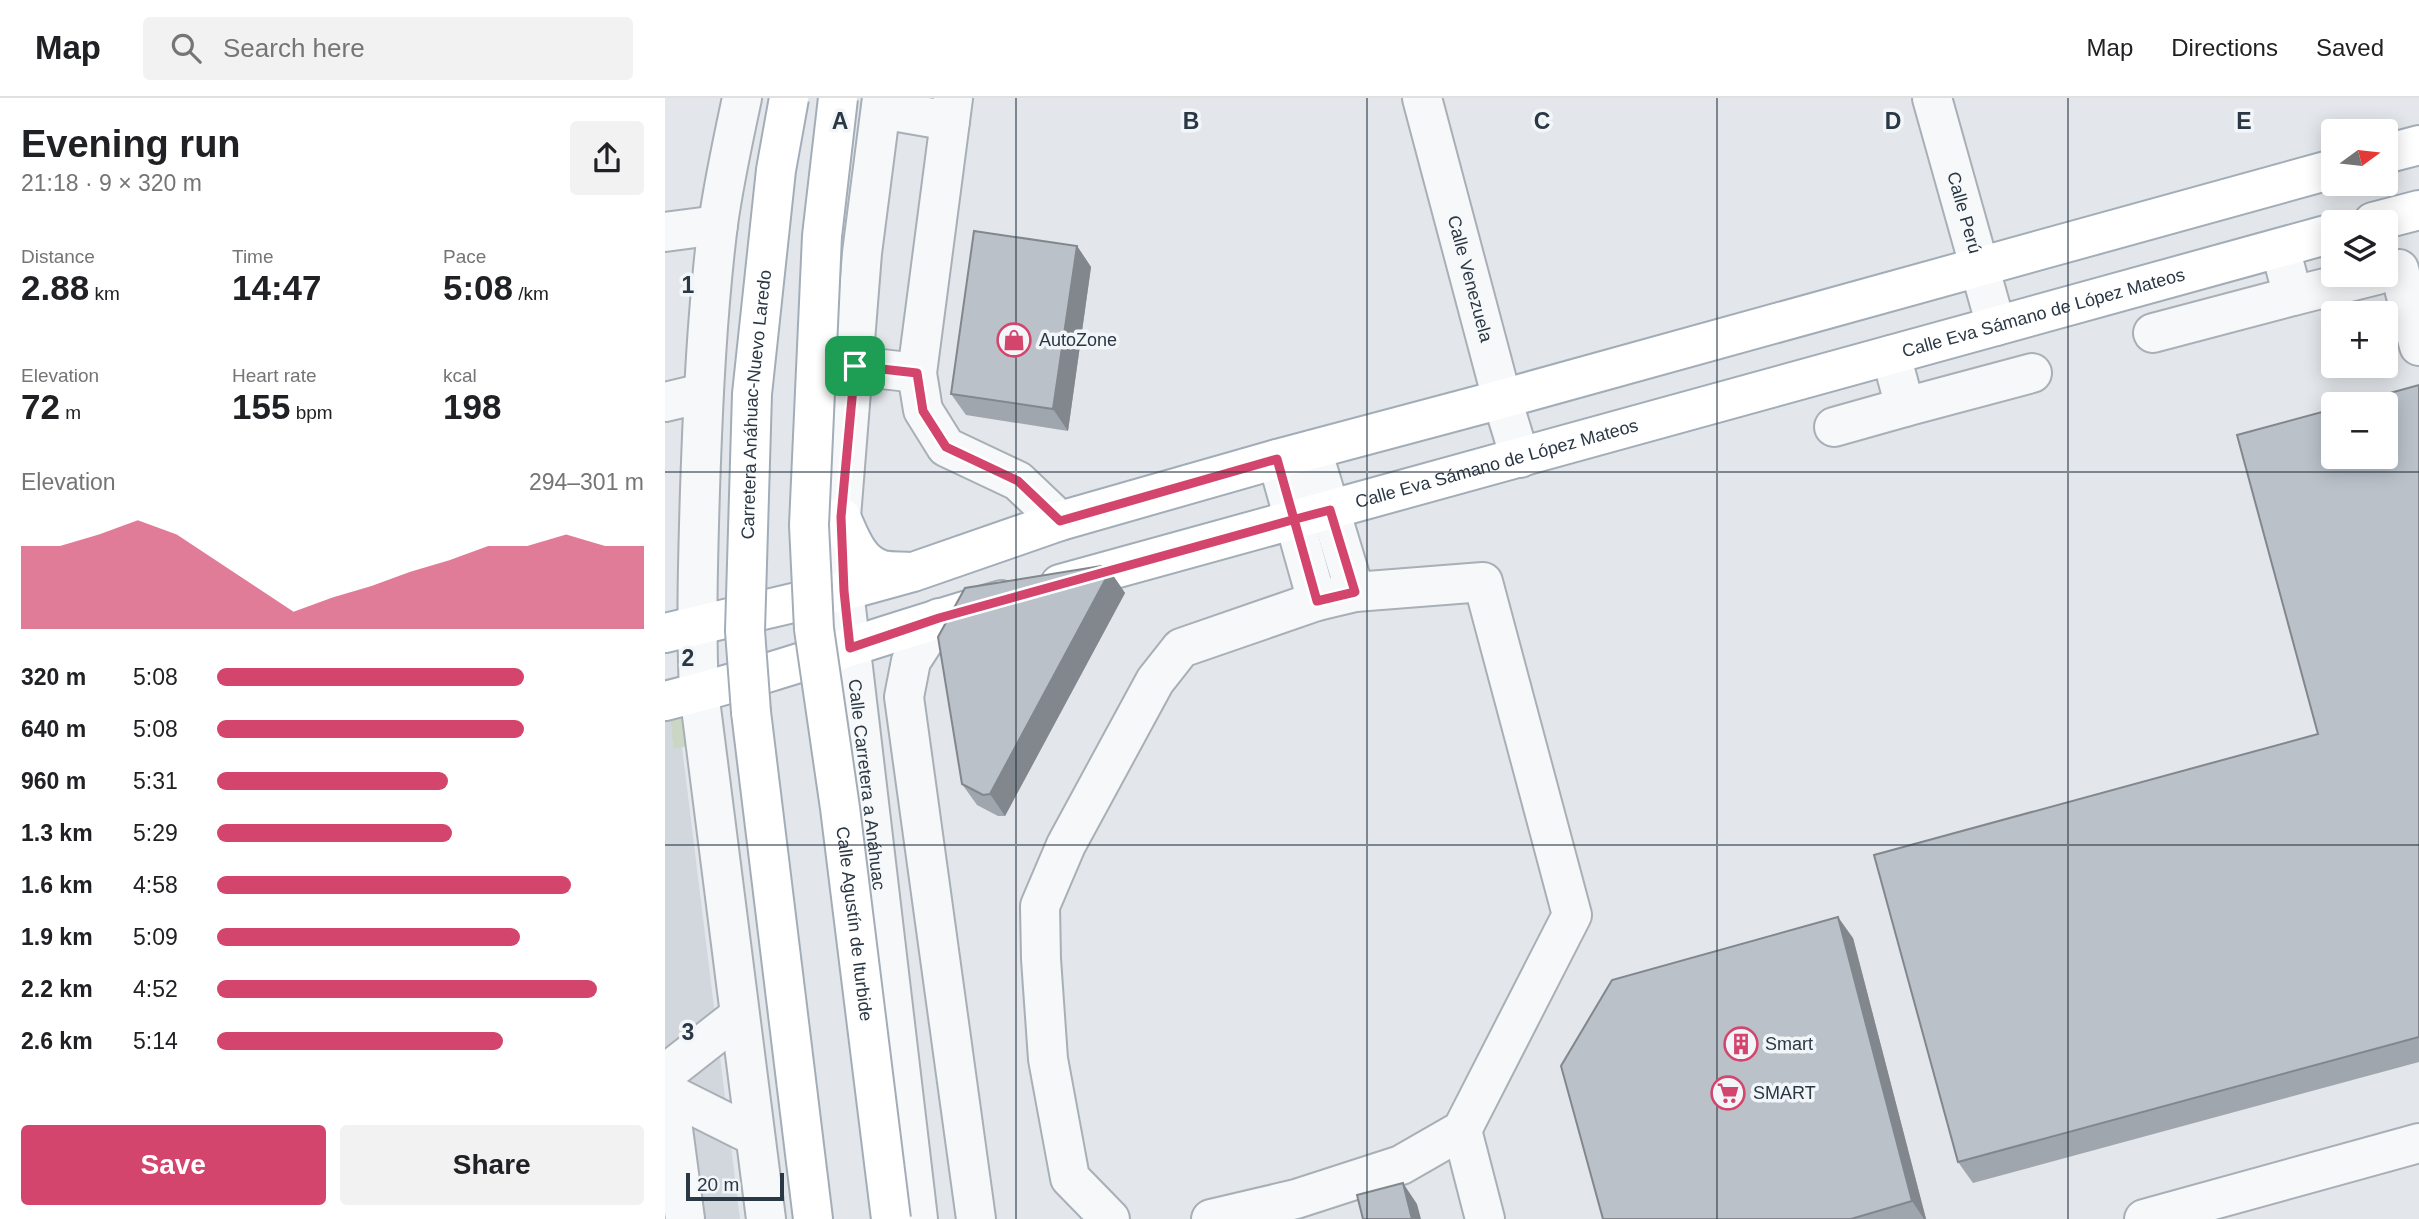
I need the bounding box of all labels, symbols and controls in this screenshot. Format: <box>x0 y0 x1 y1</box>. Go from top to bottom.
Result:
search box <box>143 17 633 80</box>
text: Map <box>35 29 101 66</box>
icon: search <box>167 29 205 67</box>
text: Search here <box>223 33 365 63</box>
text: Map <box>2087 34 2133 61</box>
text: Directions <box>2171 34 2278 61</box>
text: Saved <box>2316 34 2384 61</box>
text: A <box>832 108 848 134</box>
text: B <box>1183 108 1199 134</box>
text: C <box>1534 108 1550 134</box>
text: D <box>1885 108 1901 134</box>
text: E <box>2236 108 2252 134</box>
north arrow <box>2321 119 2397 196</box>
map controls <box>2321 119 2398 469</box>
button: share <box>570 121 644 195</box>
text: Evening run <box>21 123 241 165</box>
street label: Calle Perú <box>1943 169 1985 256</box>
text: 21:18 · 9 × 320 m <box>21 170 202 196</box>
button: layers <box>2321 210 2398 287</box>
street label: Calle Venezuela <box>1444 213 1497 345</box>
text: Distance <box>21 246 95 267</box>
text: Time <box>232 246 274 267</box>
text: Pace <box>443 246 486 267</box>
street label: Calle Eva Sámano de López Mateos <box>1900 264 2187 361</box>
text: 2.88 <box>21 268 89 307</box>
text: 14:47 <box>232 268 322 307</box>
text: 5:08 <box>443 268 513 307</box>
street label: Carretera Anáhuac-Nuevo Laredo <box>738 269 775 540</box>
text: 1 <box>682 272 695 298</box>
text: km <box>89 283 120 304</box>
text: /km <box>513 283 549 304</box>
button: + <box>2321 301 2398 378</box>
shop icon: AutoZone <box>995 321 1033 359</box>
place label: AutoZone <box>1039 330 1117 350</box>
pin <box>825 336 885 396</box>
icon: arrive <box>836 347 874 385</box>
text: Elevation <box>21 365 99 386</box>
text: Heart rate <box>232 365 316 386</box>
text: kcal <box>443 365 477 386</box>
text: 72 <box>21 387 60 426</box>
text: 155 <box>232 387 290 426</box>
text: 198 <box>443 387 501 426</box>
button: − <box>2321 392 2398 469</box>
text: m <box>60 402 81 423</box>
text: bpm <box>290 402 333 423</box>
street label: Calle Eva Sámano de López Mateos <box>1353 415 1640 512</box>
text: Elevation <box>21 469 116 495</box>
text: 294–301 m <box>529 469 644 495</box>
text: 2 <box>682 645 694 671</box>
text: 320 m <box>21 664 86 690</box>
text: 5:08 <box>133 664 178 690</box>
street label: Calle Carretera a Anáhuac <box>844 678 889 891</box>
text: 640 m <box>21 716 86 742</box>
text: 5:08 <box>133 716 178 742</box>
text: 960 m <box>21 768 86 794</box>
text: 5:31 <box>133 768 178 794</box>
text: 1.3 km <box>21 820 93 846</box>
text: 5:29 <box>133 820 178 846</box>
street label: Calle Agustín de Iturbide <box>832 825 876 1023</box>
text: 1.6 km <box>21 872 93 898</box>
text: 4:58 <box>133 872 178 898</box>
text: 1.9 km <box>21 924 93 950</box>
text: 5:09 <box>133 924 178 950</box>
text: 2.2 km <box>21 976 93 1002</box>
text: 4:52 <box>133 976 178 1002</box>
text: 3 <box>682 1019 694 1045</box>
building icon: Smart <box>1722 1025 1760 1063</box>
text: 2.6 km <box>21 1028 93 1054</box>
text: 5:14 <box>133 1028 178 1054</box>
place label: Smart <box>1765 1034 1813 1054</box>
supermarket icon: SMART <box>1709 1074 1747 1112</box>
place label: SMART <box>1753 1083 1816 1103</box>
button: Save <box>21 1125 326 1205</box>
button: Share <box>340 1125 644 1205</box>
scale bar <box>686 1170 784 1202</box>
text: 20 m <box>697 1174 739 1195</box>

